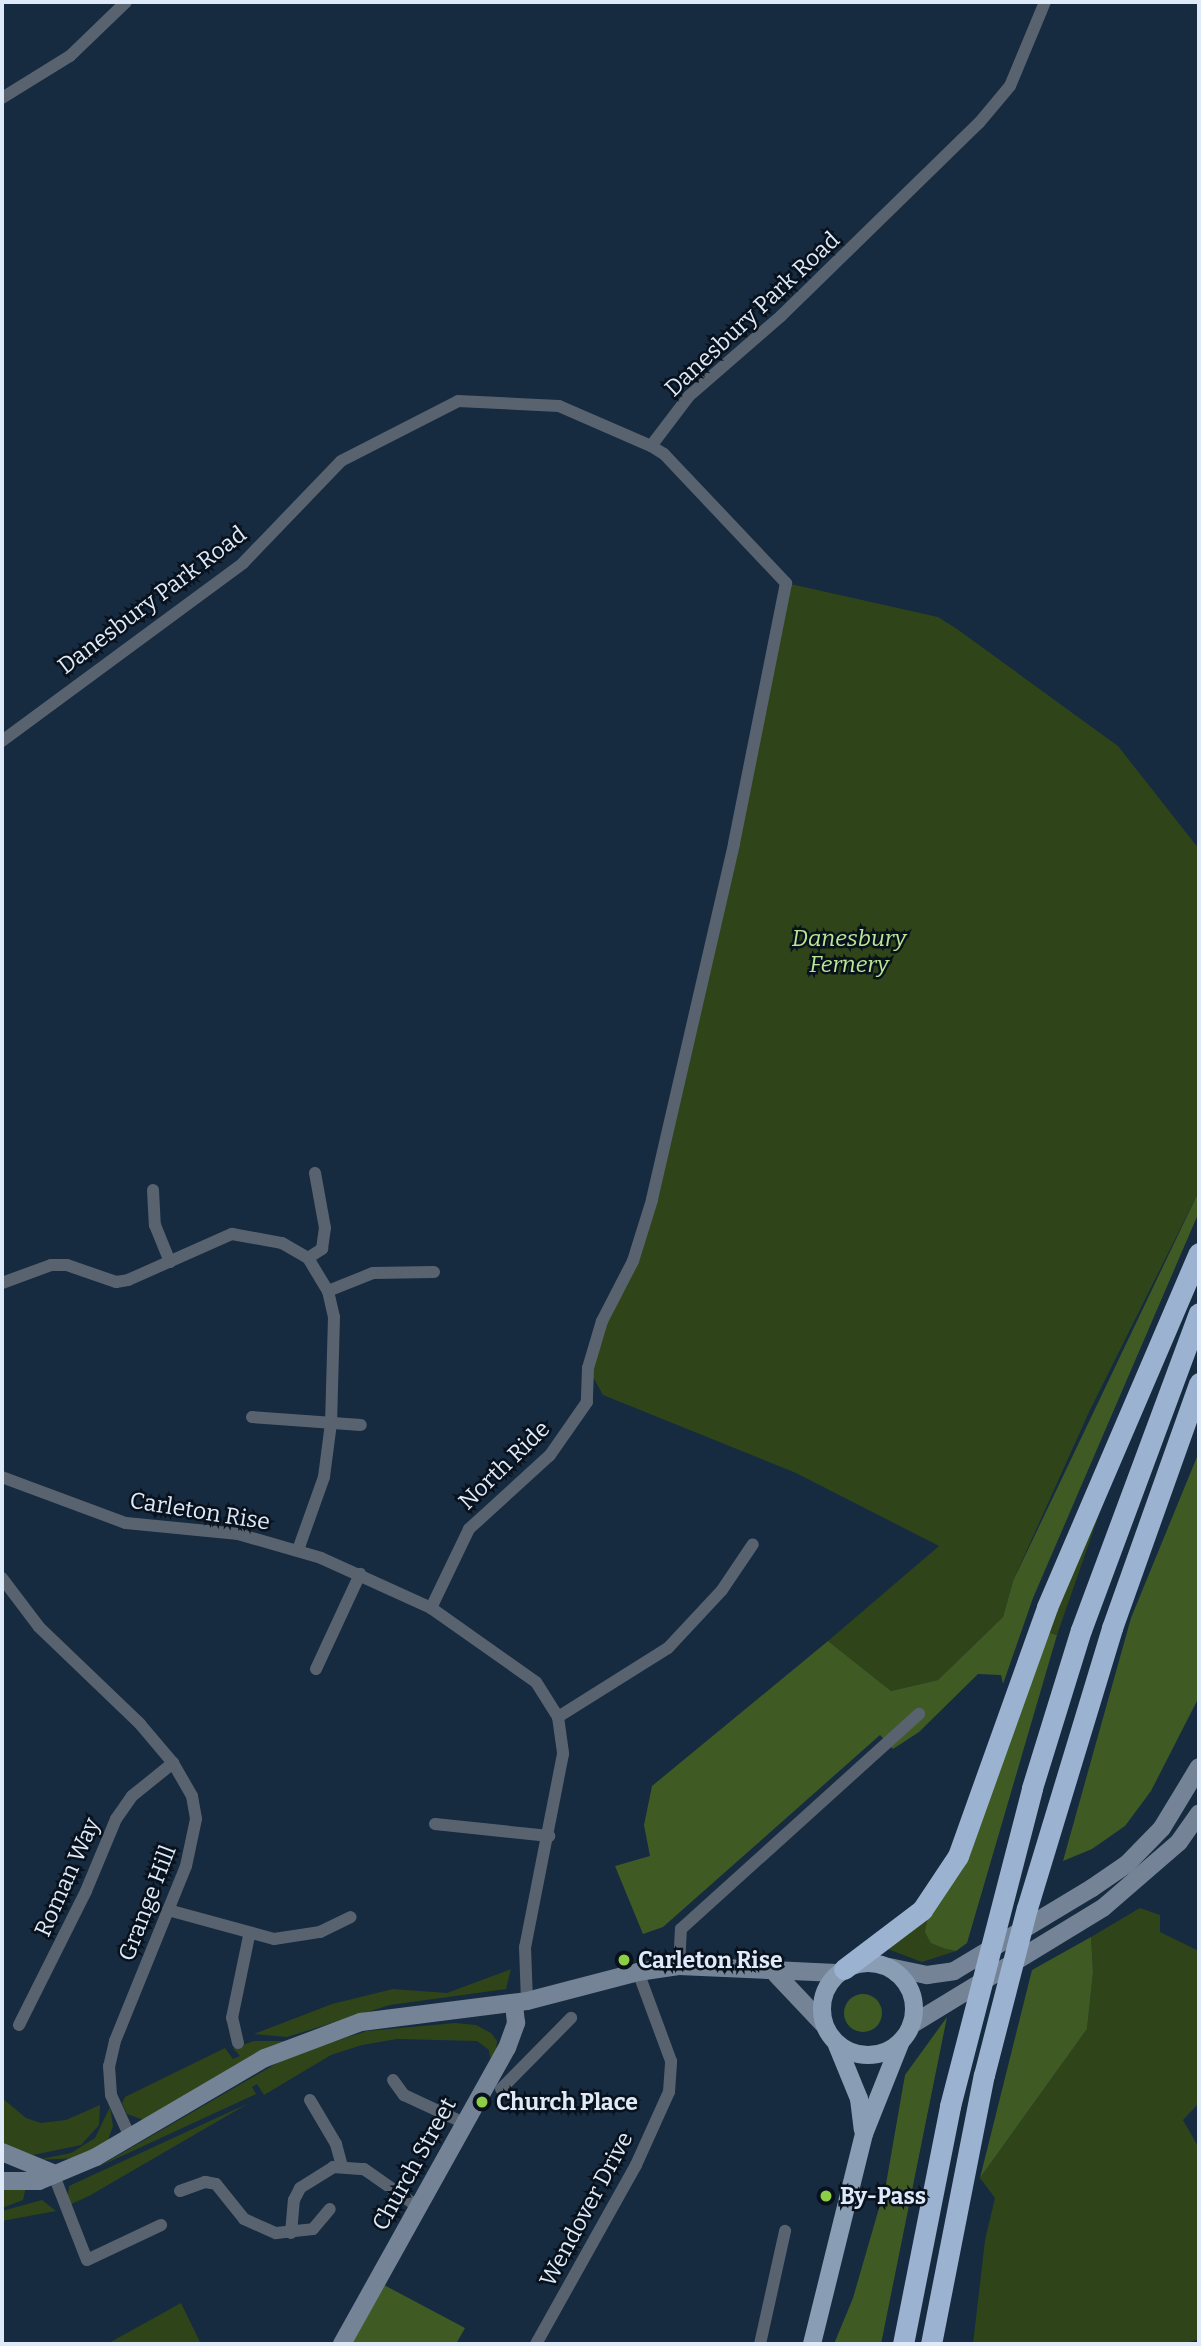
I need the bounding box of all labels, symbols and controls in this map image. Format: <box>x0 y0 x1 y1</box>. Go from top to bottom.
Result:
street label: Danesbury Park Road <box>659 226 845 402</box>
street label: Danesbury Park Road <box>52 520 252 680</box>
park label: Danesbury Fernery <box>792 924 906 978</box>
street label: North Ride <box>453 1415 555 1515</box>
street label: Carleton Rise <box>128 1486 272 1536</box>
street label: Roman Way <box>29 1813 105 1941</box>
street label: Grange Hill <box>112 1841 182 1965</box>
place label: Carleton Rise <box>638 1946 783 1974</box>
marker: Carleton Rise <box>616 1952 632 1968</box>
place label: Church Place <box>496 2088 638 2116</box>
street label: Church Street <box>366 2093 462 2235</box>
marker: Church Place <box>474 2094 490 2110</box>
street label: Wendover Drive <box>534 2127 638 2291</box>
place label: By-Pass <box>840 2182 926 2210</box>
marker: By-Pass <box>818 2188 834 2204</box>

